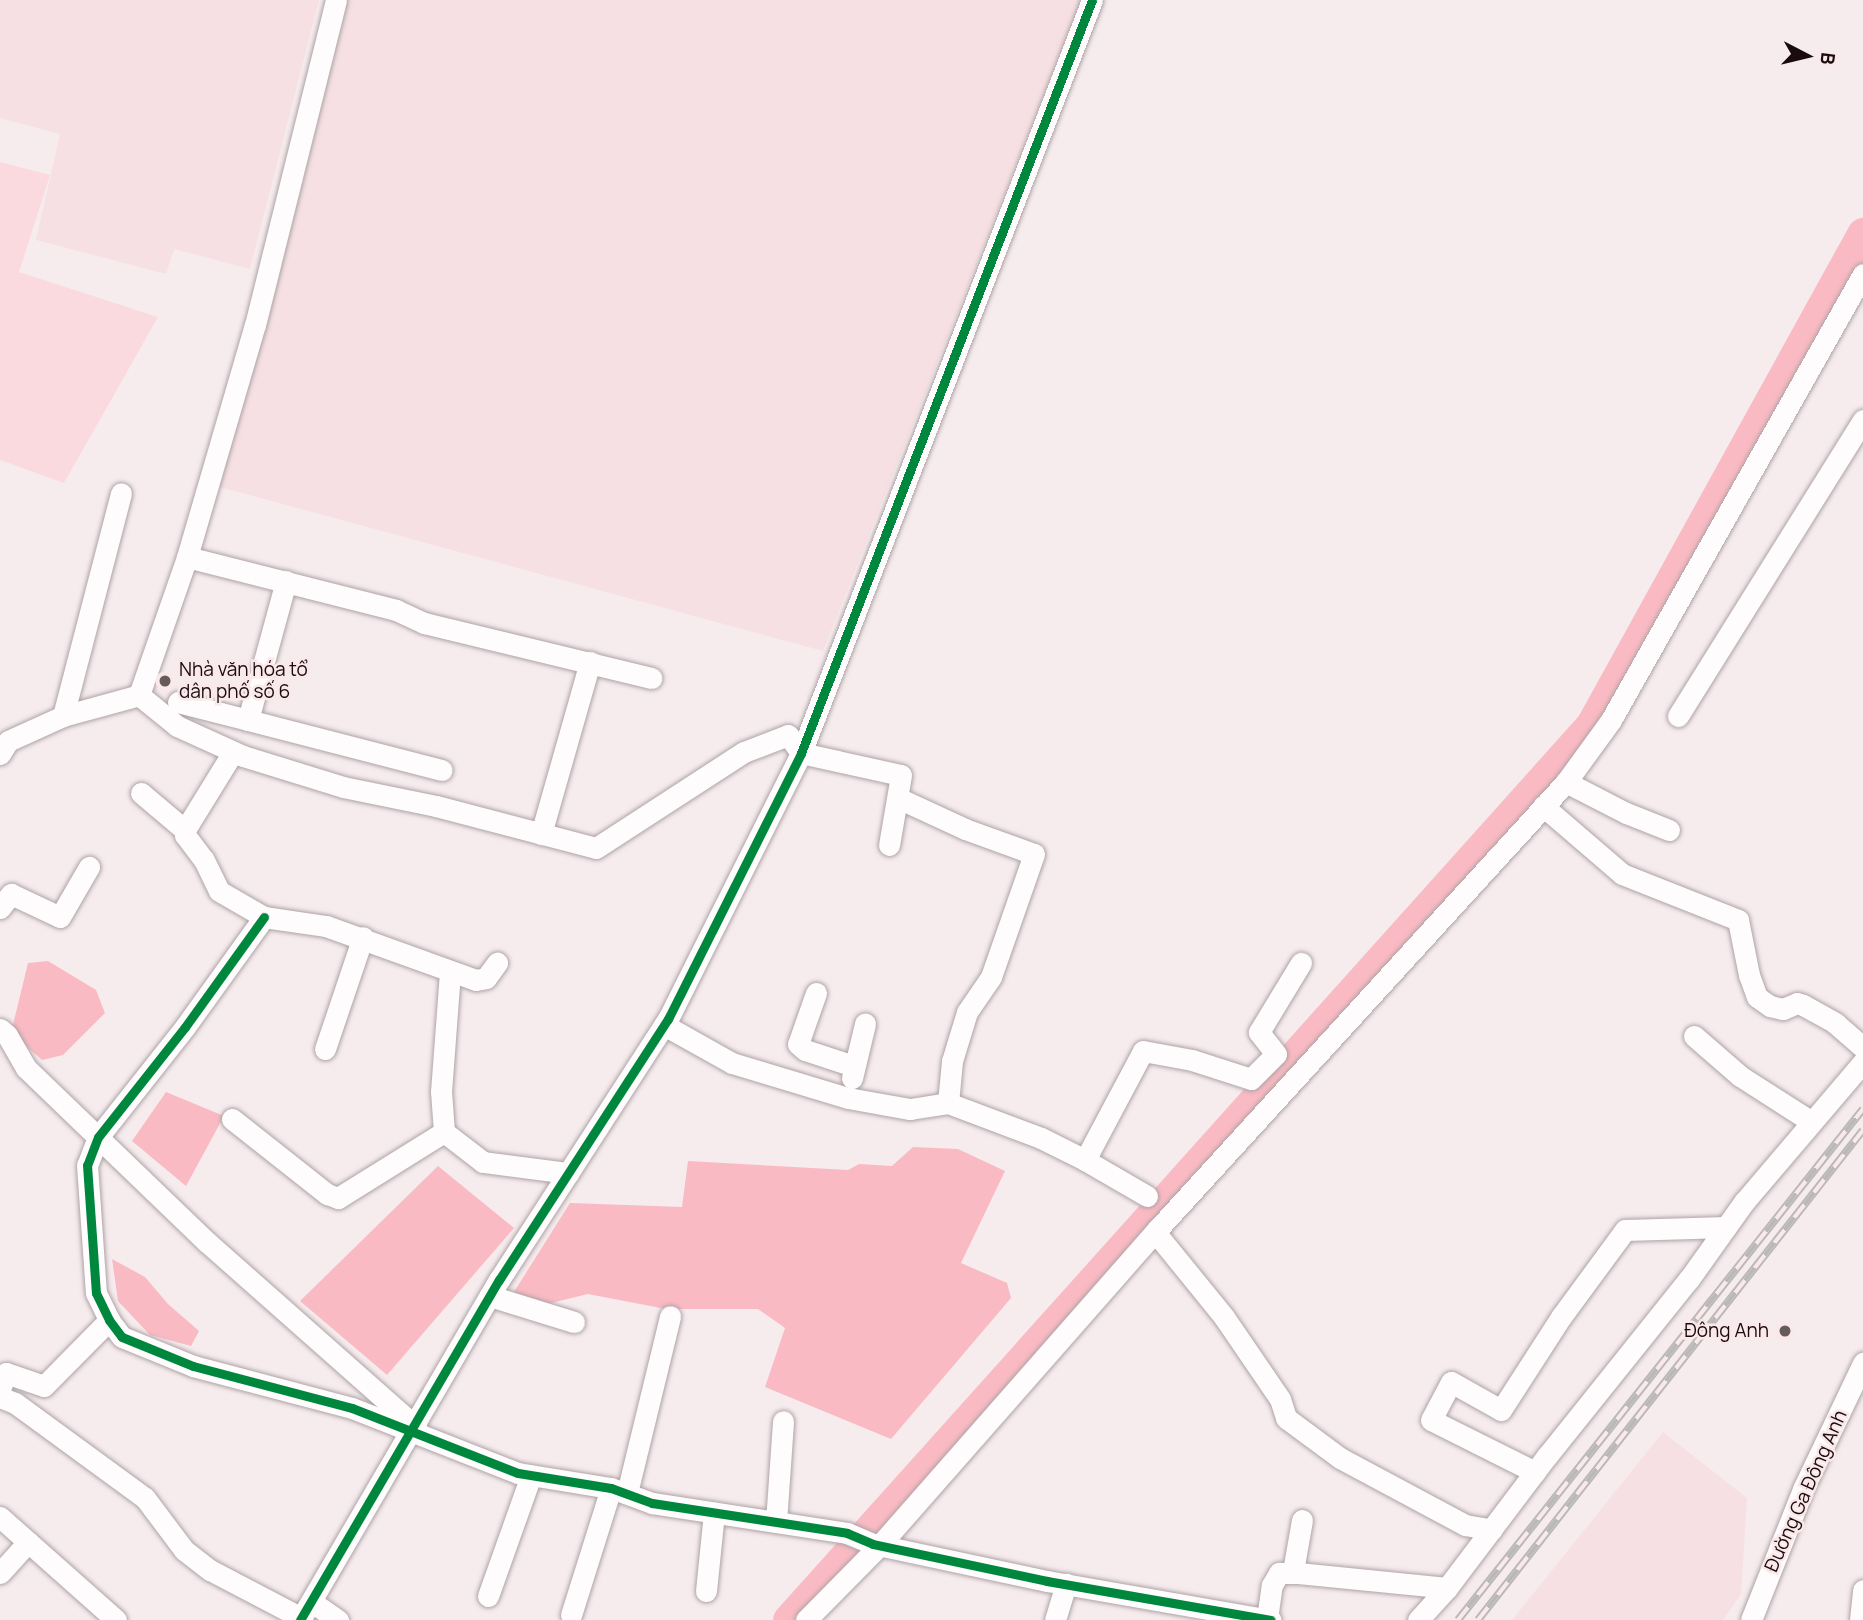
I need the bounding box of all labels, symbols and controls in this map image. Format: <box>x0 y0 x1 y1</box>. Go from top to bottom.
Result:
north arrow <box>1772 21 1842 91</box>
text: B <box>1814 51 1841 66</box>
place label: Nhà văn hóa tổ dân phố số 6 <box>179 659 308 703</box>
marker: Nhà văn hóa tổ dân phố số 6 <box>157 673 173 689</box>
place label: Đông Anh <box>1684 1320 1769 1342</box>
marker: Đông Anh <box>1775 1321 1795 1341</box>
street label: Đường Ga Đông Anh <box>1760 1407 1852 1575</box>

